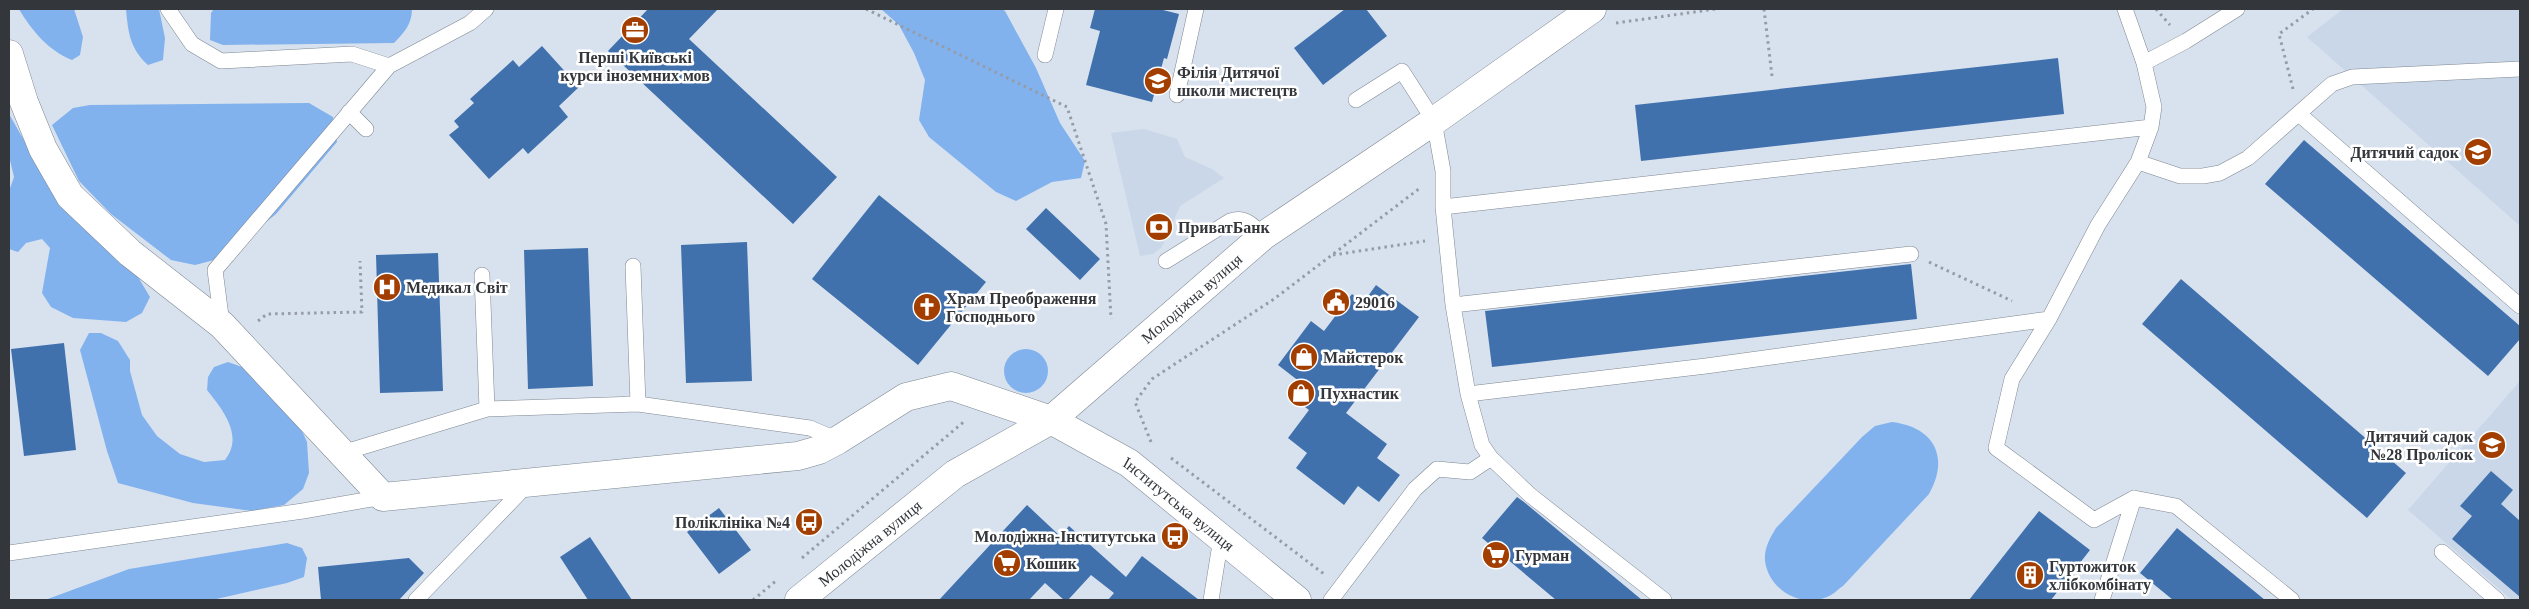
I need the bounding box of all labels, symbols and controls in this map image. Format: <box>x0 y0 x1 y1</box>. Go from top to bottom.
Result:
office icon: Перші Київські курси іноземних мов <box>620 15 650 45</box>
place label: Перші Київські курси іноземних мов <box>560 49 710 85</box>
place label: Філія Дитячої школи мистецтв <box>1177 64 1298 99</box>
school or university icon: Філія Дитячої школи мистецтв <box>1143 66 1173 96</box>
school or university icon: Дитячий садок <box>2463 137 2493 167</box>
place label: Дитячий садок <box>2350 144 2460 162</box>
bank icon: ПриватБанк <box>1144 212 1174 242</box>
place label: ПриватБанк <box>1178 219 1270 237</box>
street label: Молодіжна вулиця <box>1138 250 1246 346</box>
hospital icon: Медикал Світ <box>372 272 402 302</box>
place label: Медикал Світ <box>406 279 508 296</box>
public building icon: 29016 <box>1321 287 1351 317</box>
place label: Храм Преображення Господнього <box>946 290 1097 325</box>
church icon: Храм Преображення Господнього <box>912 292 942 322</box>
place label: 29016 <box>1355 294 1395 311</box>
shop icon: Майстерок <box>1289 342 1319 372</box>
place label: Майстерок <box>1323 349 1404 367</box>
shop icon: Пухнастик <box>1286 378 1316 408</box>
place label: Пухнастик <box>1320 385 1400 403</box>
place label: Дитячий садок №28 Пролісок <box>2364 428 2474 464</box>
school or university icon: Дитячий садок №28 Пролісок <box>2477 430 2507 460</box>
street label: Інститутська вулиця <box>1121 453 1238 554</box>
street label: Молодіжна вулиця <box>815 496 925 589</box>
bus stop icon: Поліклініка №4 <box>794 507 824 537</box>
place label: Поліклініка №4 <box>675 514 790 531</box>
bus stop icon: Молодіжна-Інститутська <box>1160 521 1190 551</box>
place label: Молодіжна-Інститутська <box>974 528 1156 546</box>
supermarket icon: Гурман <box>1481 540 1511 570</box>
place label: Гурман <box>1515 547 1569 565</box>
supermarket icon: Кошик <box>992 548 1022 578</box>
place label: Кошик <box>1026 555 1078 572</box>
place label: Гуртожиток хлібкомбінату <box>2049 558 2151 594</box>
building icon: Гуртожиток хлібкомбінату <box>2015 560 2045 590</box>

